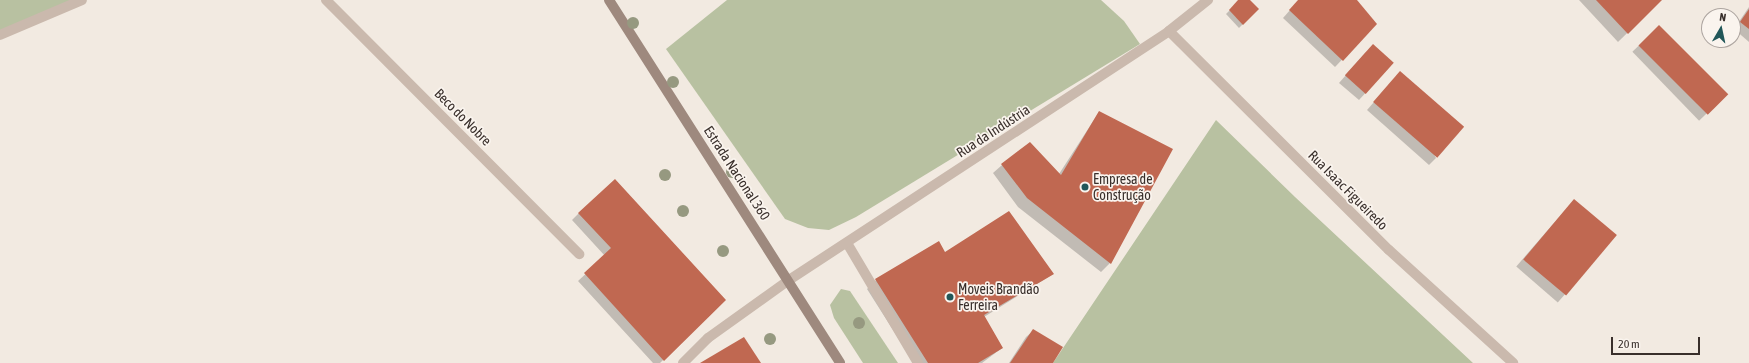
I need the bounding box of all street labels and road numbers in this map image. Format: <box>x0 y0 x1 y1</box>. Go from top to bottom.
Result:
street label: Beco do Nobre <box>431 85 495 149</box>
street label: Rua da Indústria <box>953 101 1033 161</box>
street label: Estrada Nacional 360 <box>700 123 774 223</box>
street label: Rua Isaac Figueiredo <box>1305 147 1391 233</box>

